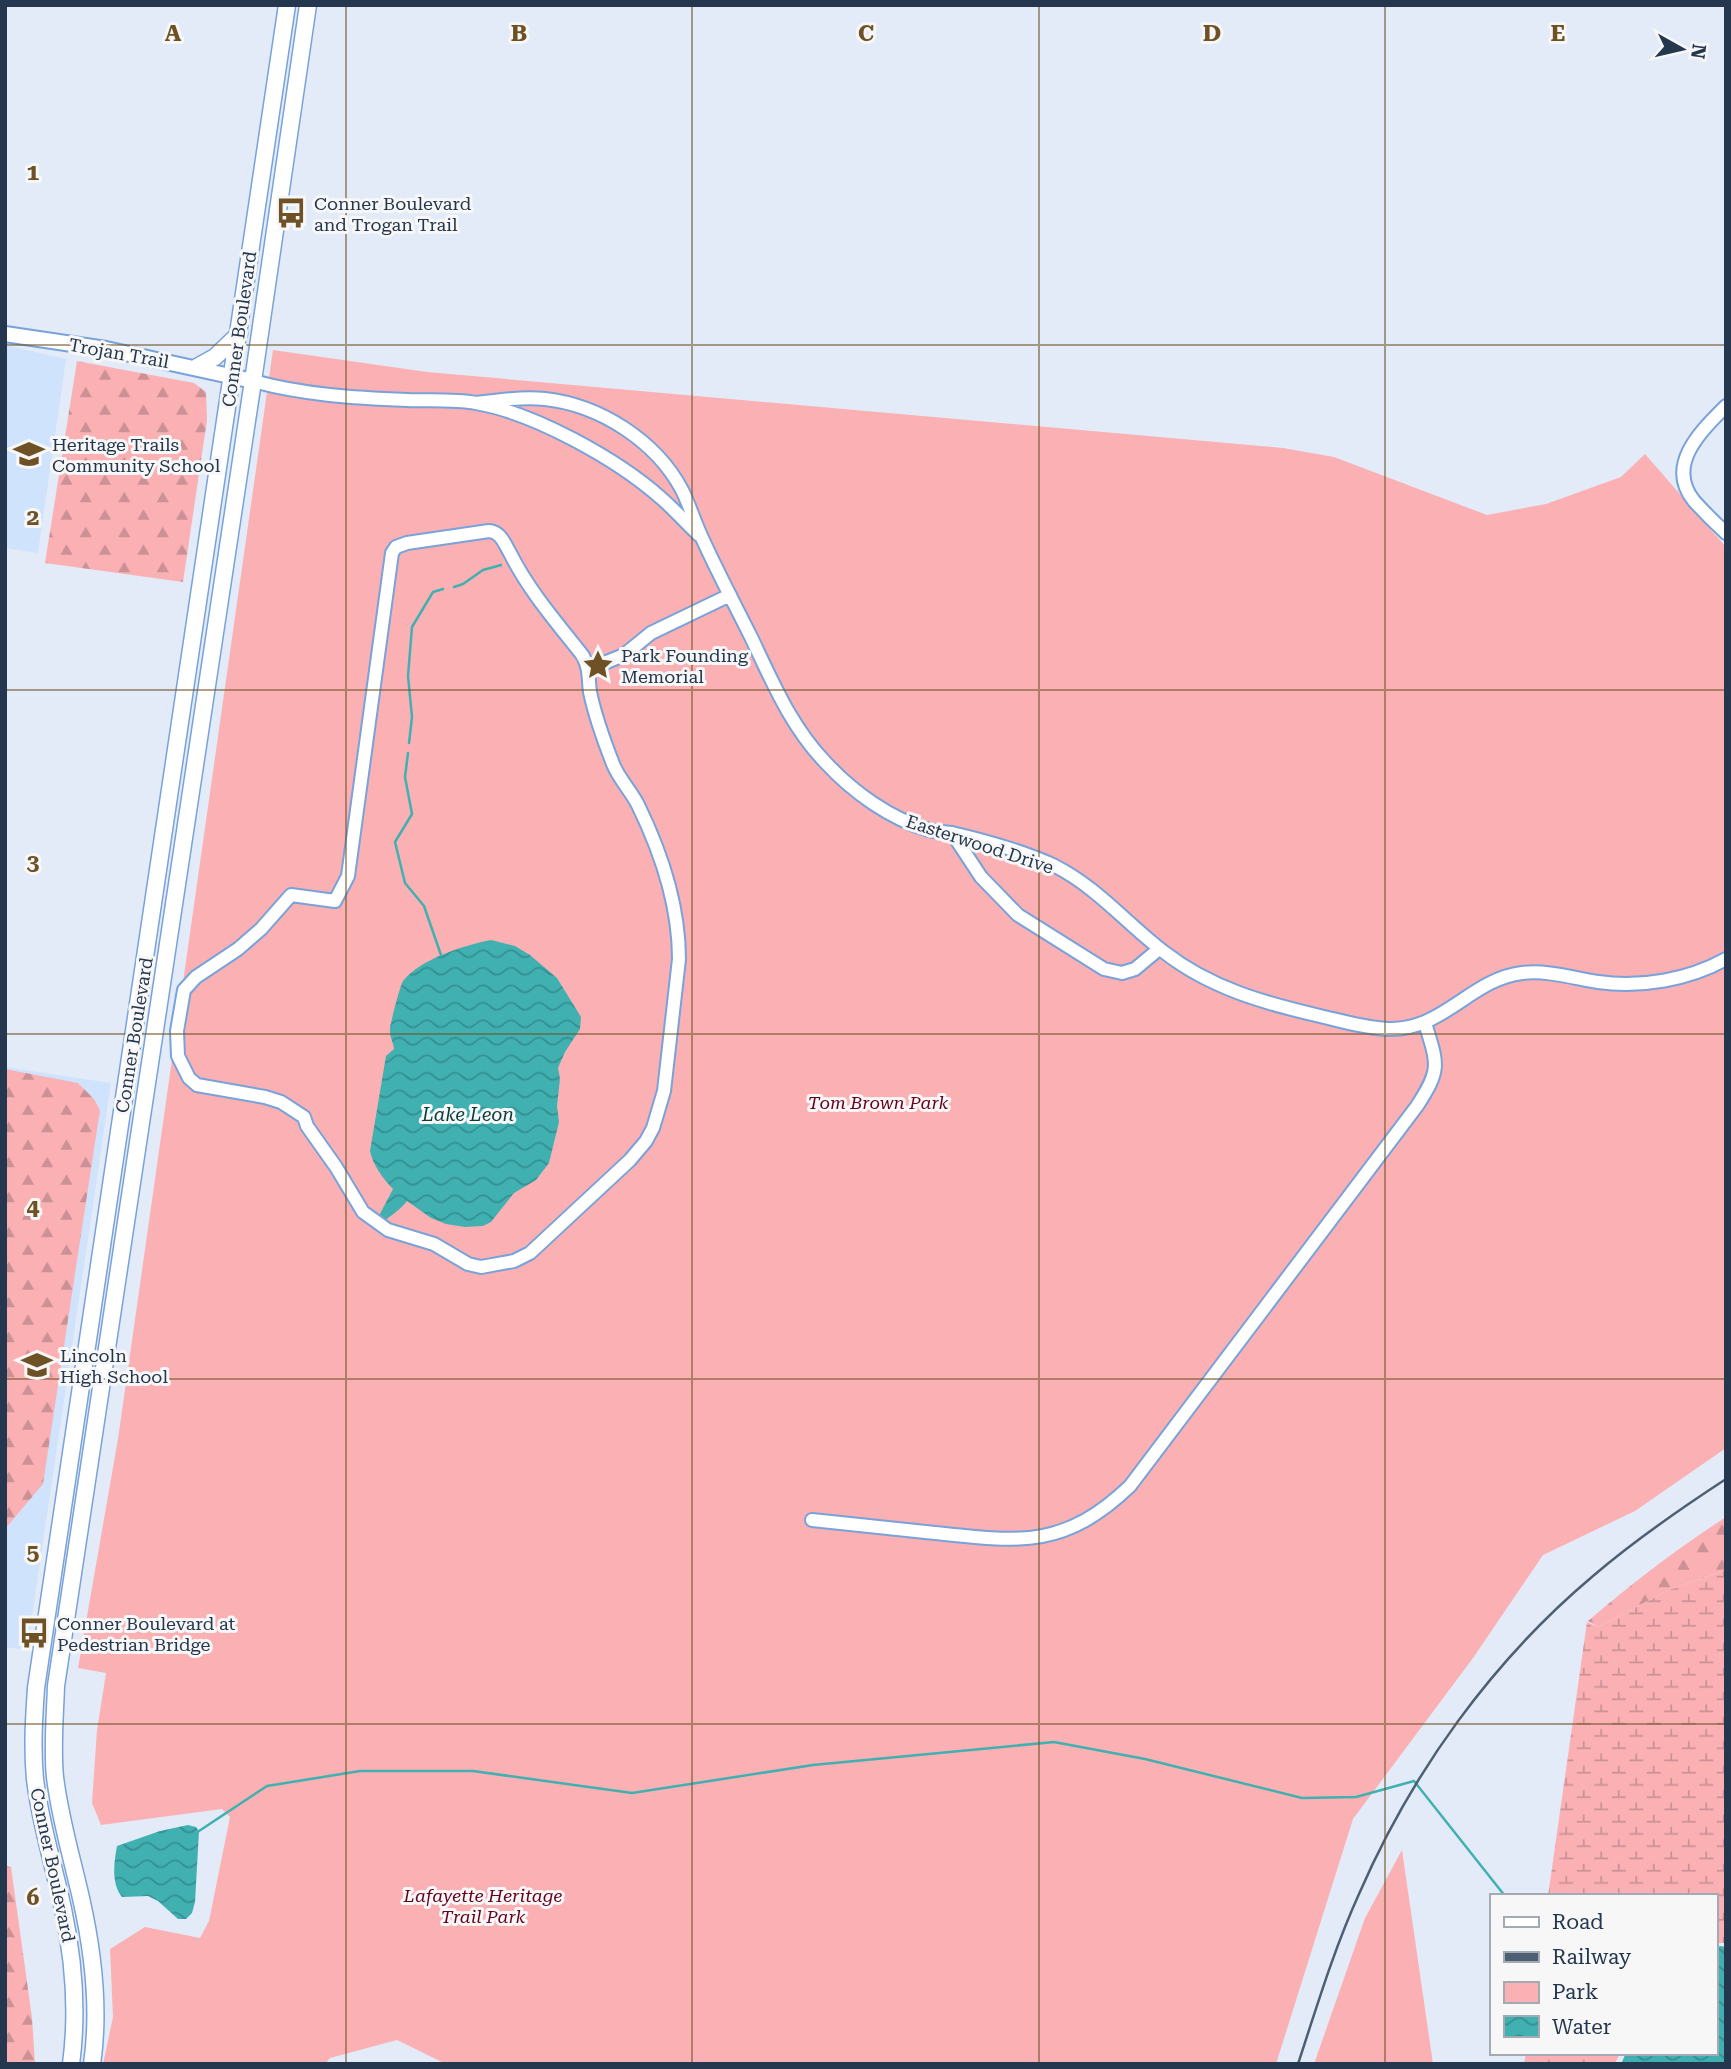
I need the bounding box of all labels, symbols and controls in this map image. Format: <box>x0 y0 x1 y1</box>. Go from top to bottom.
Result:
north arrow <box>1647 14 1717 84</box>
text: A <box>165 20 182 47</box>
text: B <box>511 20 527 47</box>
text: C <box>858 20 874 47</box>
text: D <box>1203 20 1221 47</box>
text: E <box>1551 20 1565 47</box>
text: N <box>1686 42 1711 61</box>
text: 1 <box>27 159 40 186</box>
place label: Conner Boulevard and Trogan Trail <box>314 193 472 235</box>
bus stop icon: Conner Boulevard and Trogan Trail <box>274 196 308 230</box>
street label: Conner Boulevard <box>218 249 260 408</box>
street label: Trojan Trail <box>67 334 171 372</box>
place label: Heritage Trails Community School <box>52 434 221 476</box>
school or university icon: Heritage Trails Community School <box>12 437 46 471</box>
text: 2 <box>27 504 39 531</box>
place label: Park Founding Memorial <box>621 645 749 687</box>
place icon: Park Founding Memorial <box>581 648 615 682</box>
street label: Easterwood Drive <box>904 810 1057 878</box>
text: 3 <box>27 849 40 876</box>
street label: Conner Boulevard <box>111 955 157 1114</box>
park label: Tom Brown Park <box>808 1092 949 1113</box>
water label: Lake Leon <box>421 1103 514 1126</box>
text: 4 <box>27 1194 40 1221</box>
place label: Lincoln High School <box>60 1345 168 1387</box>
school or university icon: Lincoln High School <box>20 1348 54 1382</box>
text: 5 <box>27 1539 40 1566</box>
place label: Conner Boulevard at Pedestrian Bridge <box>57 1613 235 1655</box>
bus stop icon: Conner Boulevard at Pedestrian Bridge <box>17 1616 51 1650</box>
street label: Conner Boulevard <box>26 1786 80 1945</box>
text: 6 <box>27 1884 40 1911</box>
park label: Lafayette Heritage Trail Park <box>403 1885 562 1927</box>
legend <box>1490 1894 1717 2055</box>
text: Road <box>1552 1910 1604 1934</box>
text: Railway <box>1552 1945 1632 1969</box>
text: Park <box>1552 1980 1598 2004</box>
text: Water <box>1552 2015 1612 2039</box>

